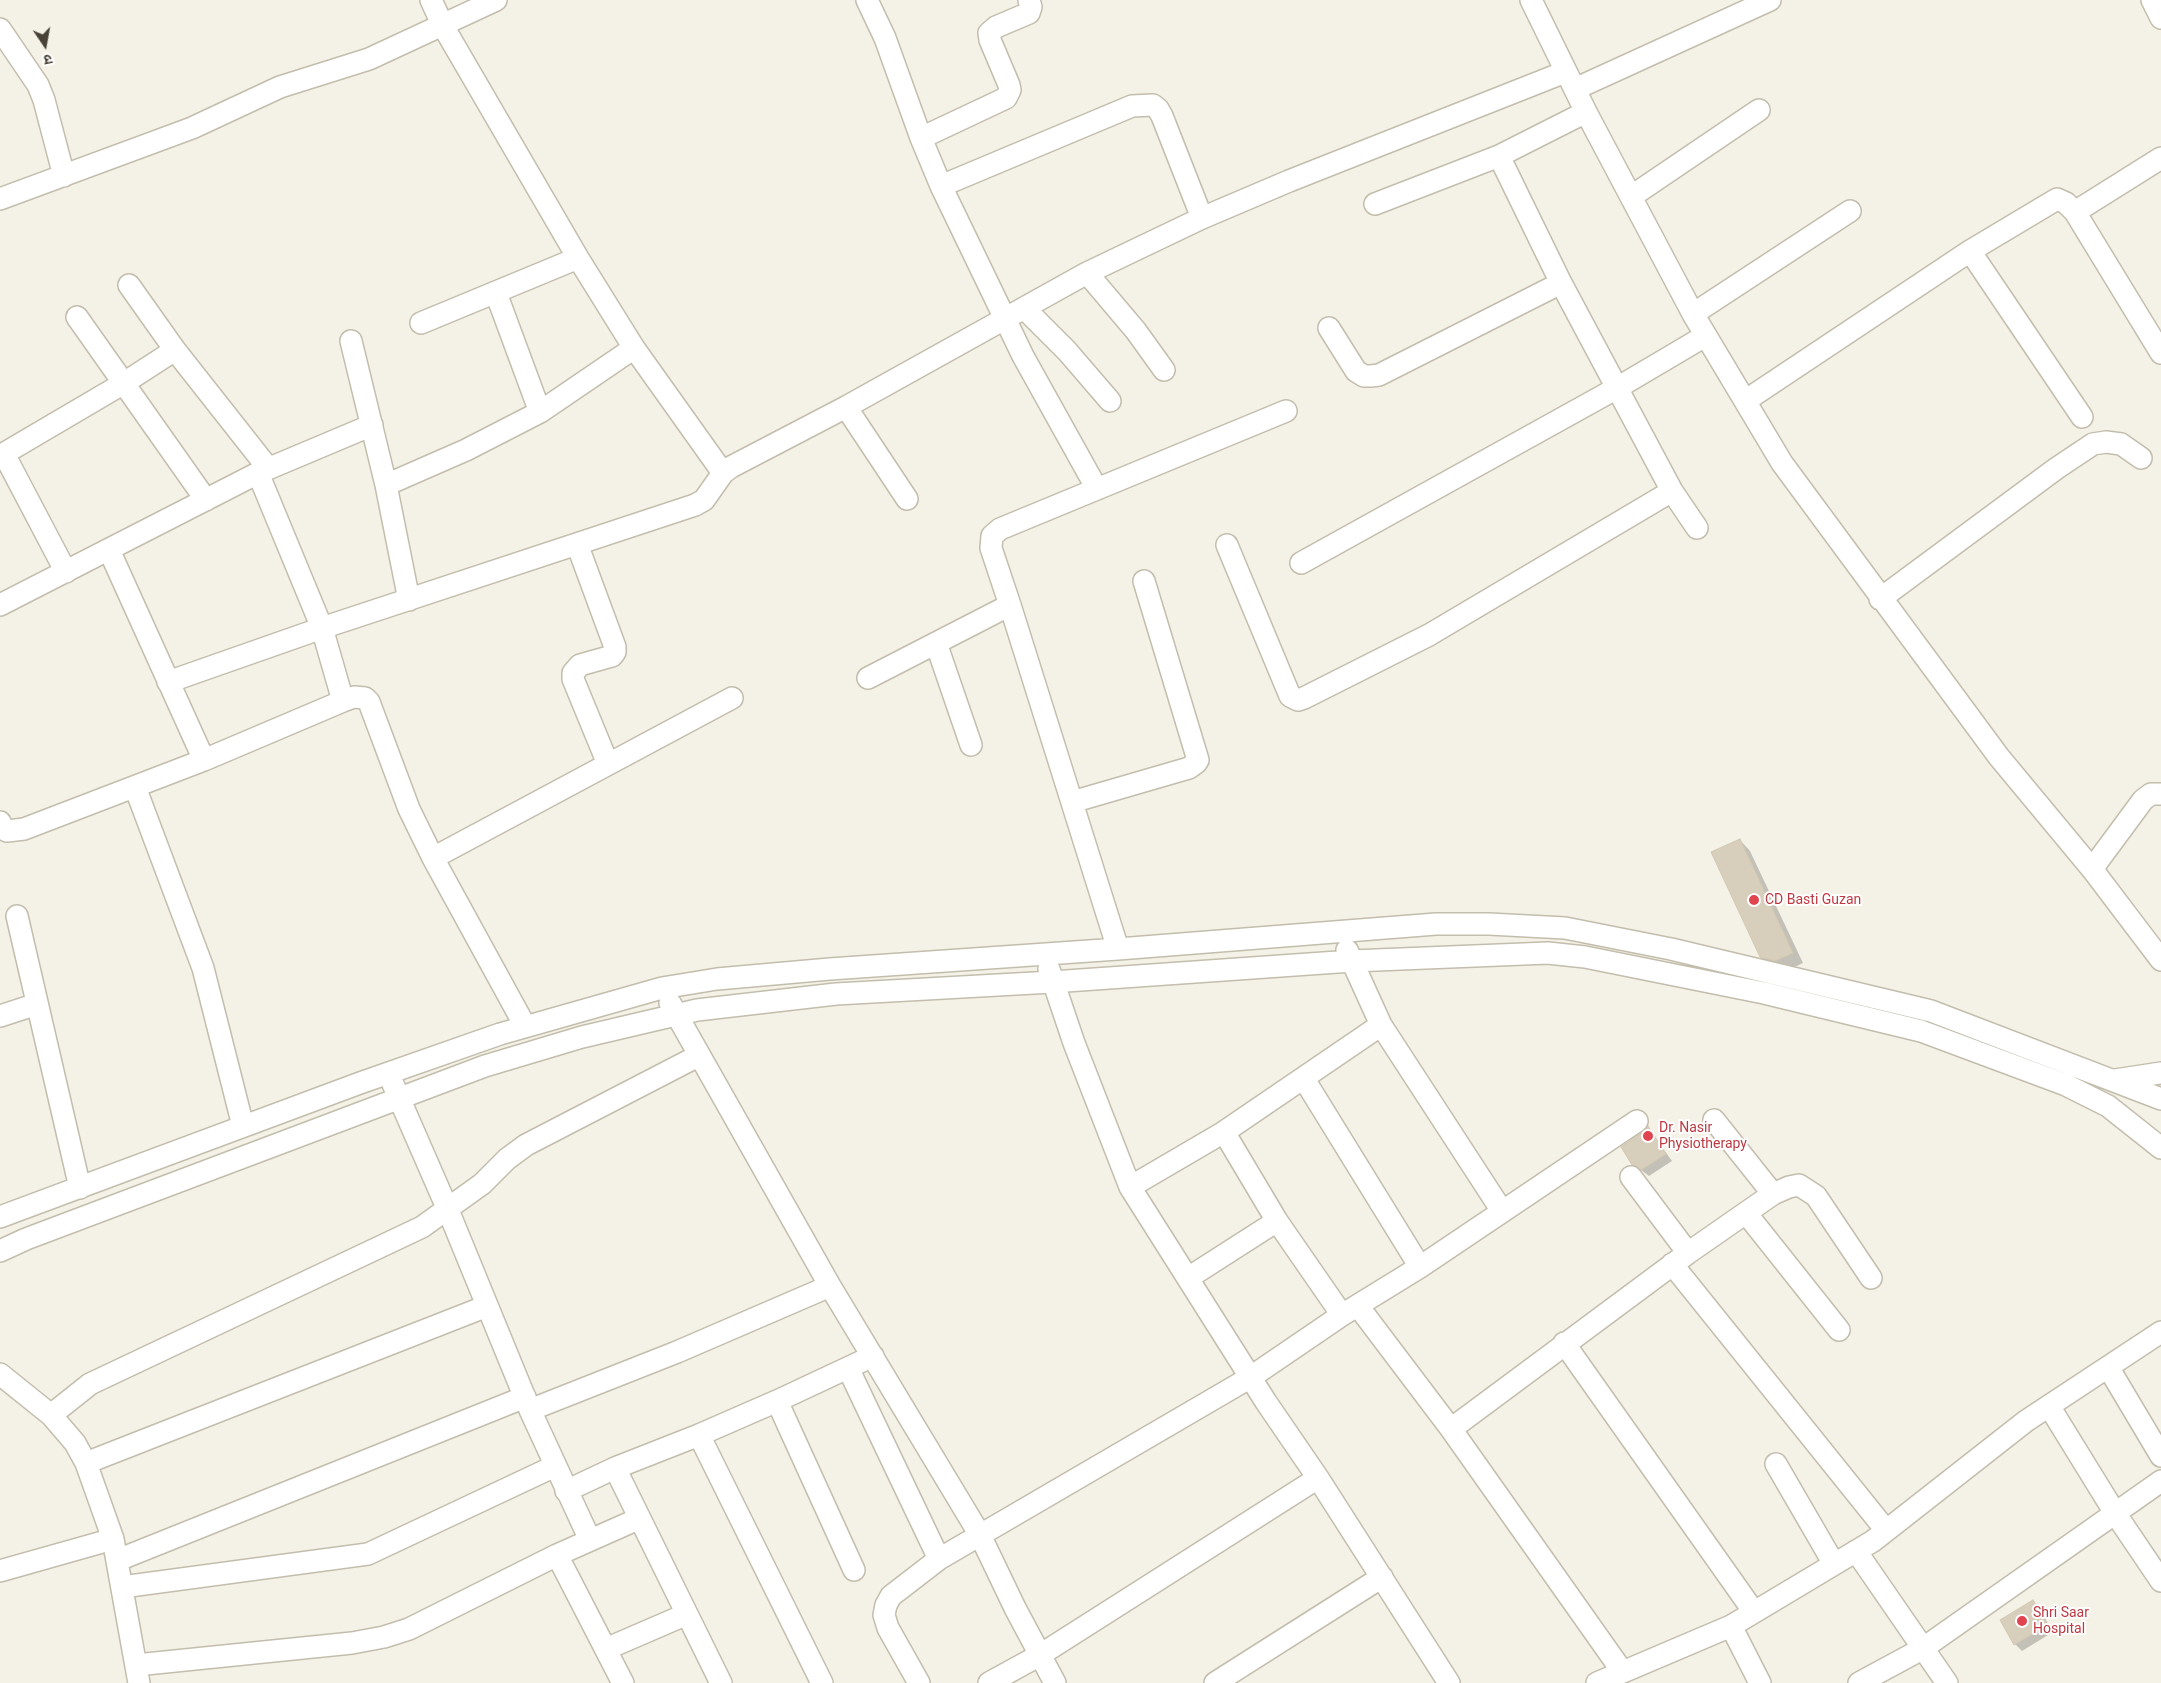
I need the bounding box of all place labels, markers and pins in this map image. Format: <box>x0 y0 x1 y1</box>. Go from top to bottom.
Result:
place label: CD Basti Guzan <box>1765 892 1861 908</box>
marker: CD Basti Guzan <box>1747 893 1761 907</box>
place label: Dr. Nasir Physiotherapy <box>1659 1120 1747 1152</box>
marker: Dr. Nasir Physiotherapy <box>1641 1129 1655 1143</box>
place label: Shri Saar Hospital <box>2033 1605 2089 1638</box>
marker: Shri Saar Hospital <box>2015 1614 2029 1628</box>

